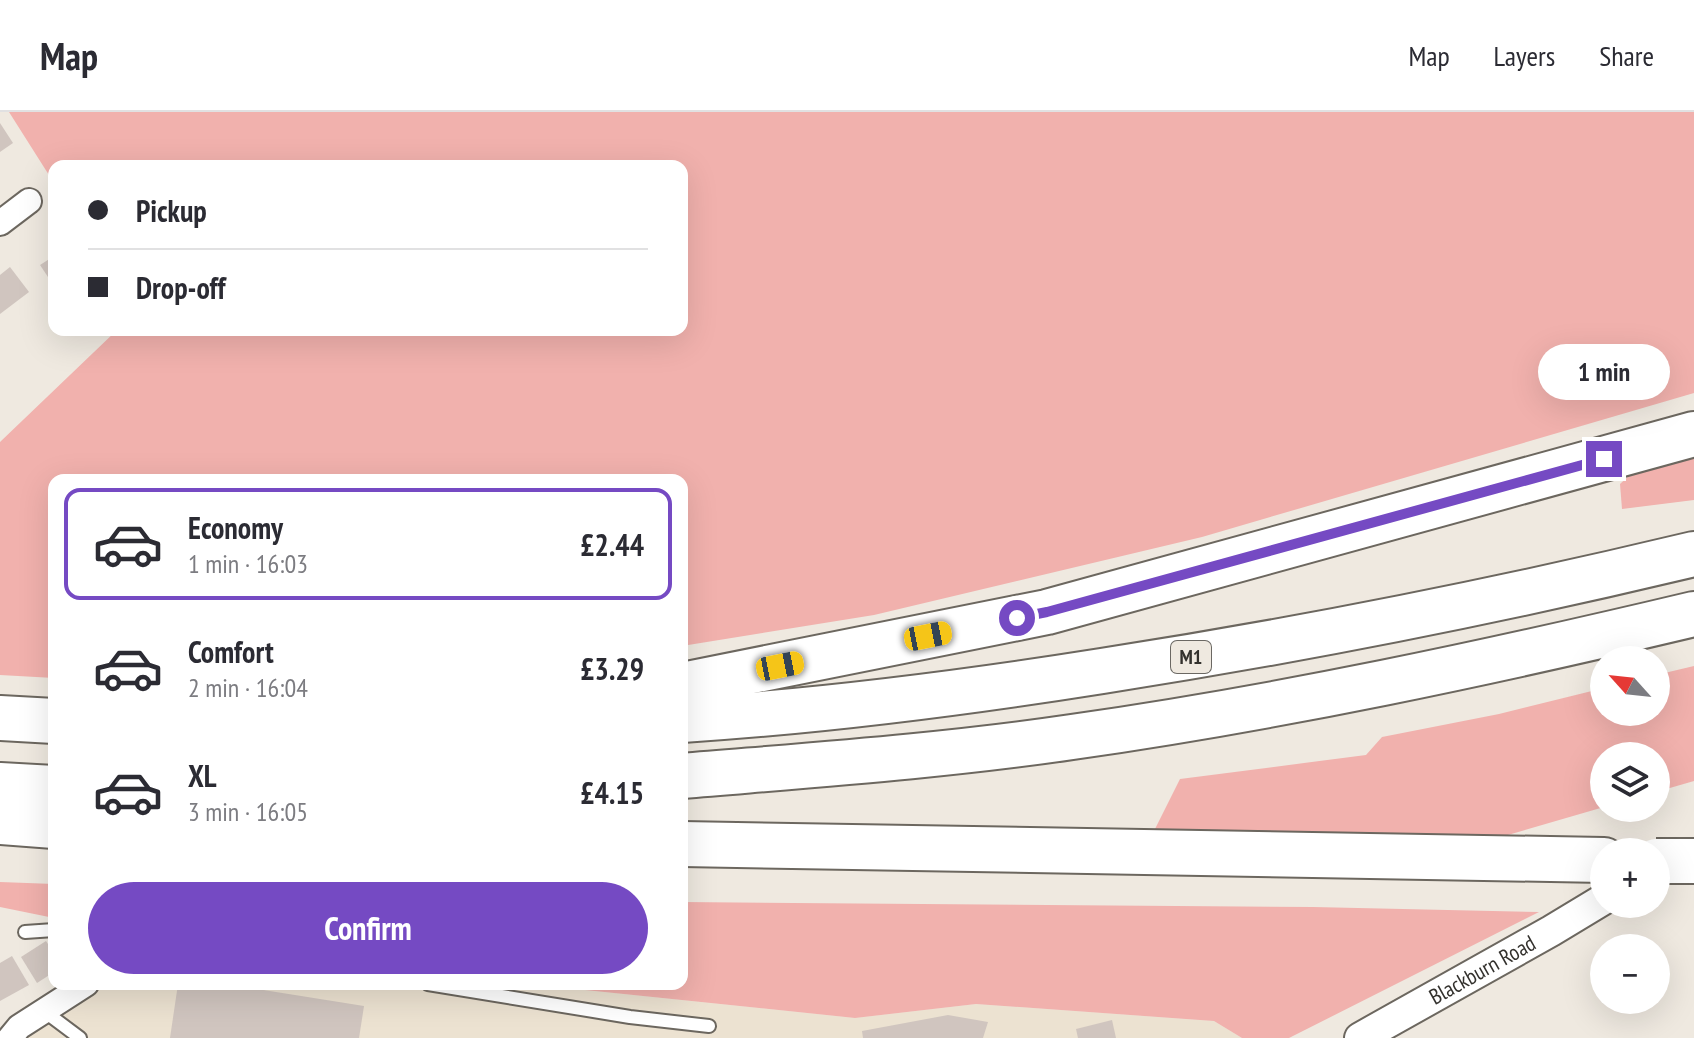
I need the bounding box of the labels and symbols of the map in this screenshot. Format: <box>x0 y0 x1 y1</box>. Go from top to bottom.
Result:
callout: 1 min <box>1538 343 1670 399</box>
route end <box>1586 441 1622 477</box>
route start <box>999 600 1035 636</box>
car <box>902 620 954 652</box>
road number: M1 <box>1171 641 1211 673</box>
north arrow <box>1590 646 1670 726</box>
car <box>754 650 806 682</box>
street label: Blackburn Road <box>1424 929 1540 1011</box>

